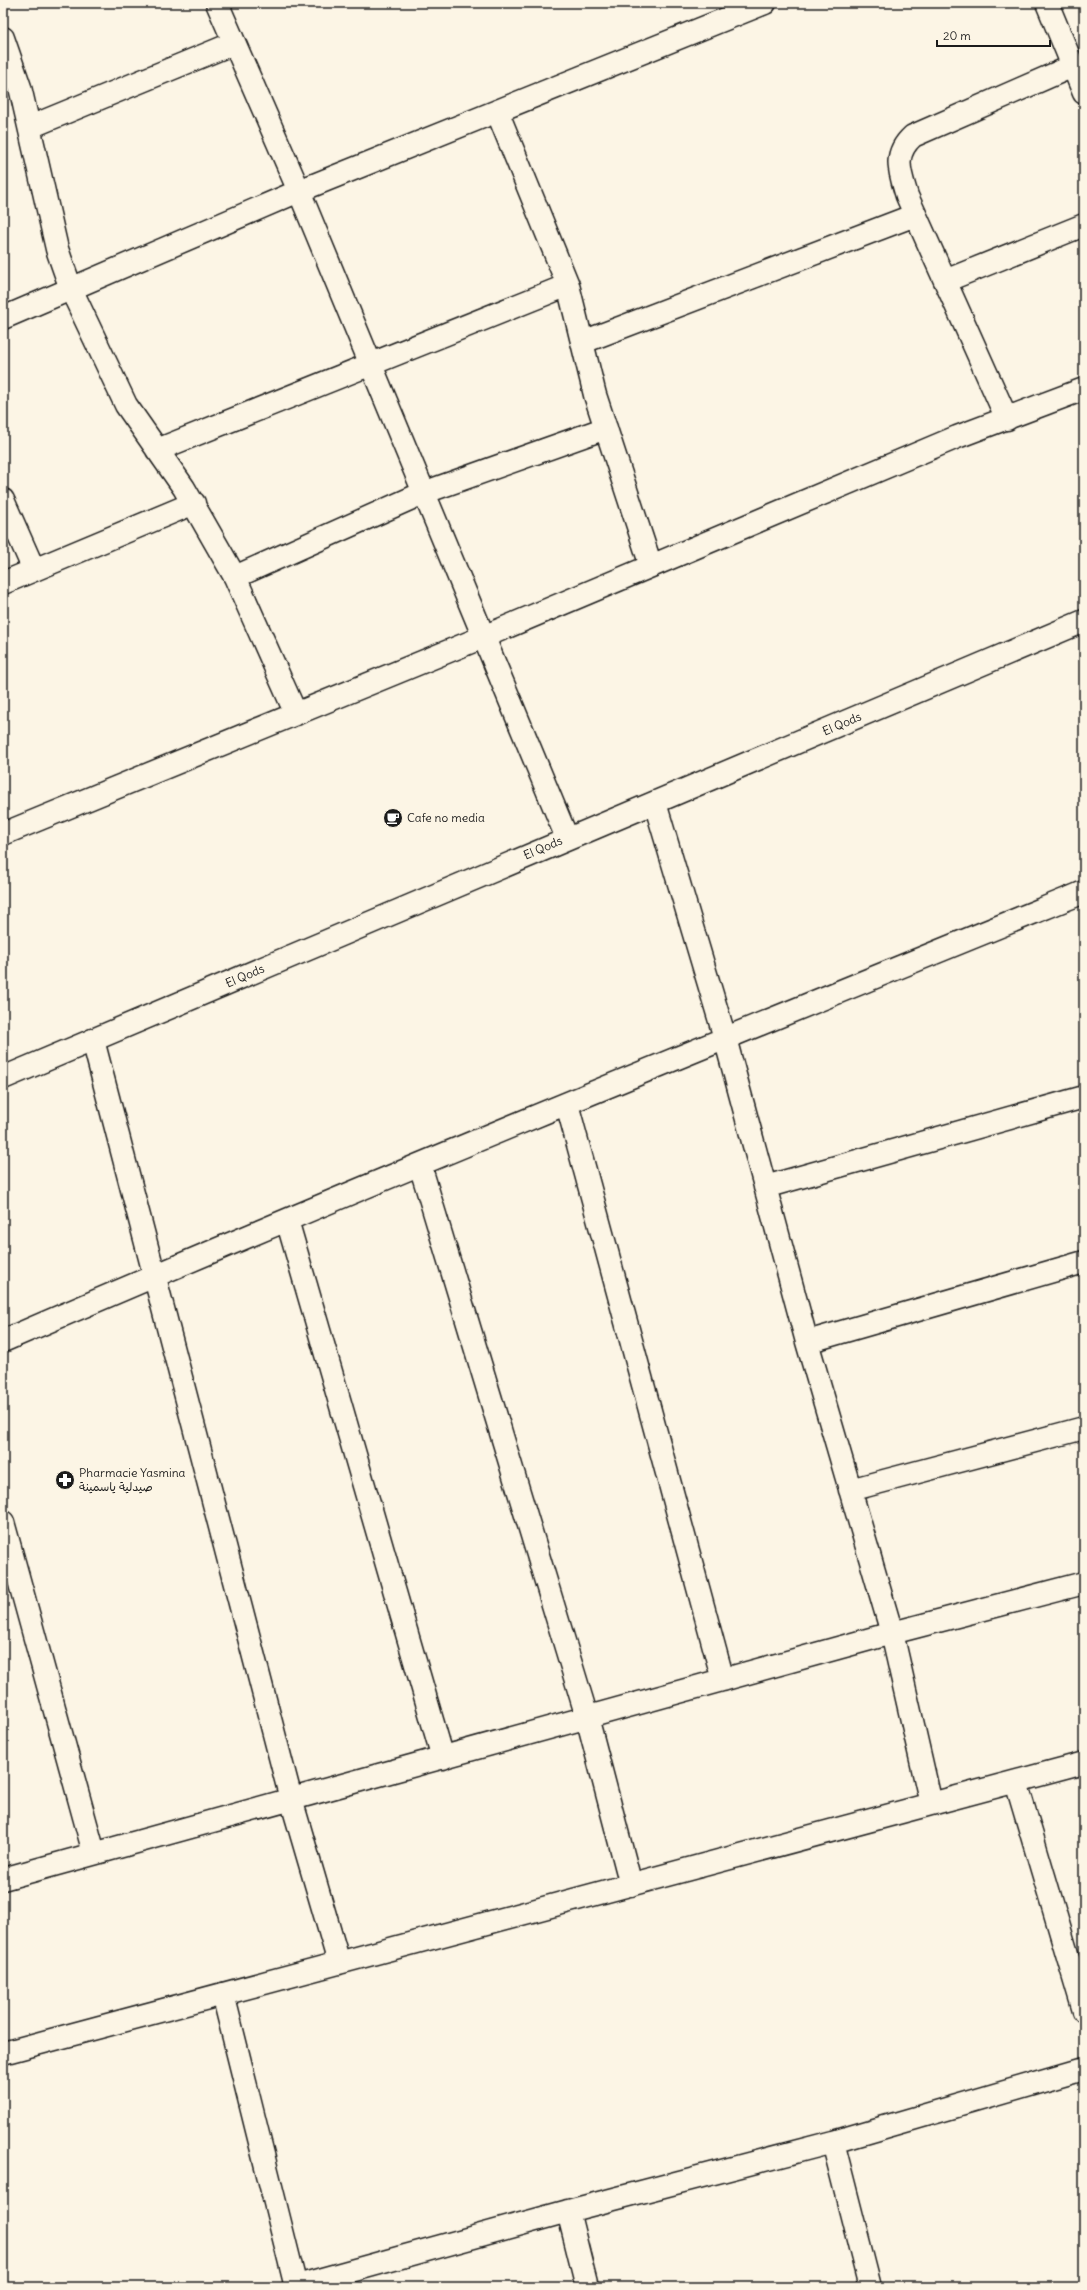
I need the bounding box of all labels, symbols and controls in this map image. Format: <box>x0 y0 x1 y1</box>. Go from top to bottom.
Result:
scale bar <box>937 22 1050 48</box>
text: 20 m <box>943 28 971 43</box>
street label: El Qods <box>820 709 864 738</box>
cafe icon: Cafe no media <box>382 807 404 829</box>
place label: Cafe no media <box>407 810 485 825</box>
street label: El Qods <box>521 833 565 862</box>
street label: El Qods <box>223 961 267 990</box>
place label: Pharmacie Yasmina صيدلية ياسمينة <box>79 1465 186 1494</box>
pharmacy icon: Pharmacie Yasmina صيدلية ياسمينة <box>54 1469 76 1491</box>

